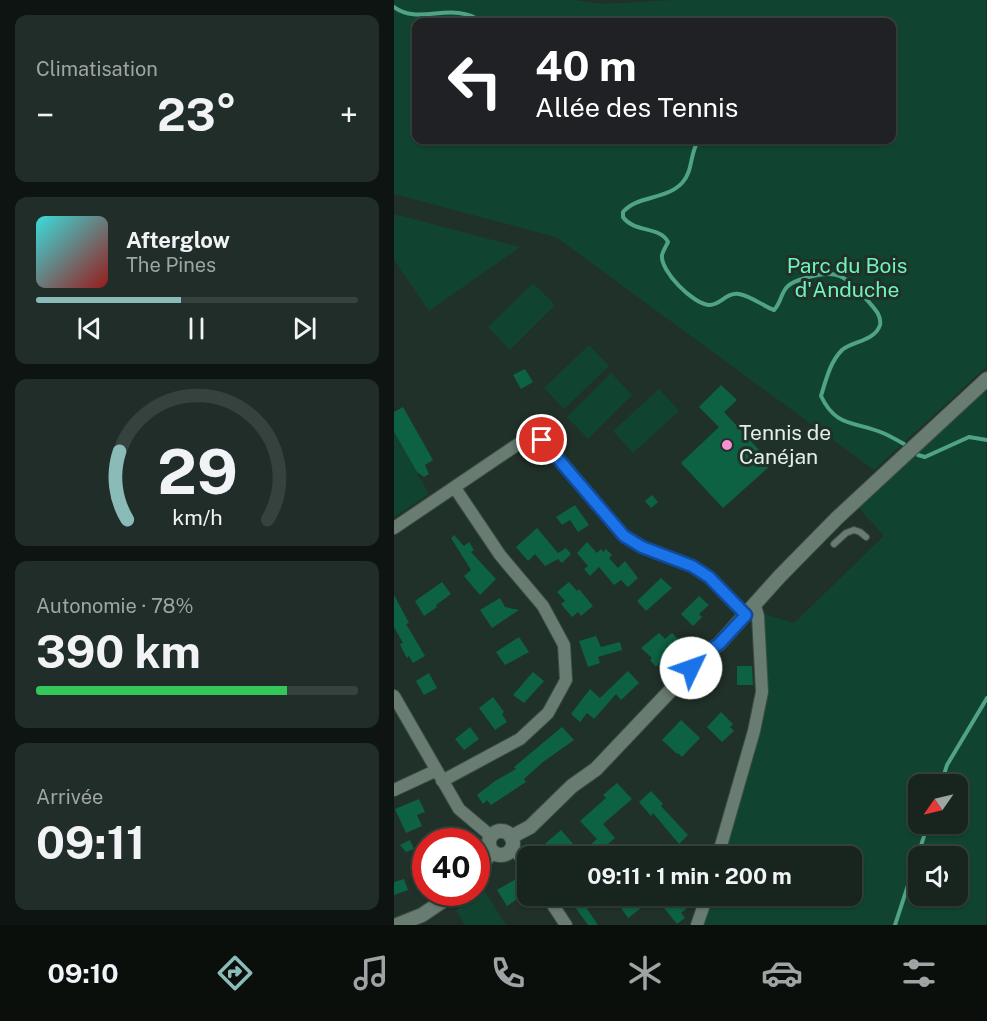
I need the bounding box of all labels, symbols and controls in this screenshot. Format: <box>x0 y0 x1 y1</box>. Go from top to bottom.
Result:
text: 40 m <box>535 41 637 90</box>
icon: left <box>436 42 514 120</box>
text: Climatisation <box>36 57 158 81</box>
text: 23° <box>157 88 237 141</box>
text: Allée des Tennis <box>535 91 738 123</box>
text: − <box>36 96 54 134</box>
text: + <box>340 96 358 134</box>
text: Afterglow <box>126 227 230 253</box>
text: The Pines <box>126 253 216 277</box>
park label: Parc du Bois d'Anduche <box>787 253 907 302</box>
icon: previous <box>73 312 106 345</box>
icon: pause <box>180 312 213 345</box>
icon: next <box>288 312 321 345</box>
pin <box>516 414 567 465</box>
place label: Tennis de Canéjan <box>739 420 831 469</box>
icon: arrive <box>525 423 558 456</box>
text: 29 <box>157 435 237 508</box>
marker: Tennis de Canéjan <box>720 438 734 452</box>
text: km/h <box>172 505 222 530</box>
text: Autonomie · 78% <box>36 594 194 618</box>
text: 390 km <box>36 625 201 678</box>
position arrow <box>659 636 723 700</box>
north arrow <box>908 774 968 834</box>
map controls <box>908 774 968 906</box>
text: Arrivée <box>36 785 103 809</box>
text: 09:11 <box>36 816 145 869</box>
speed limit sign: 40 <box>412 828 490 906</box>
button: sound <box>908 846 968 906</box>
text: 09:11 · 1 min · 200 m <box>587 863 792 889</box>
icon: directions <box>214 952 256 994</box>
icon: music <box>350 952 392 994</box>
icon: phone <box>487 952 529 994</box>
icon: climate <box>624 952 666 994</box>
icon: car <box>761 952 803 994</box>
icon: filters <box>898 952 940 994</box>
text: 09:10 <box>47 957 119 989</box>

